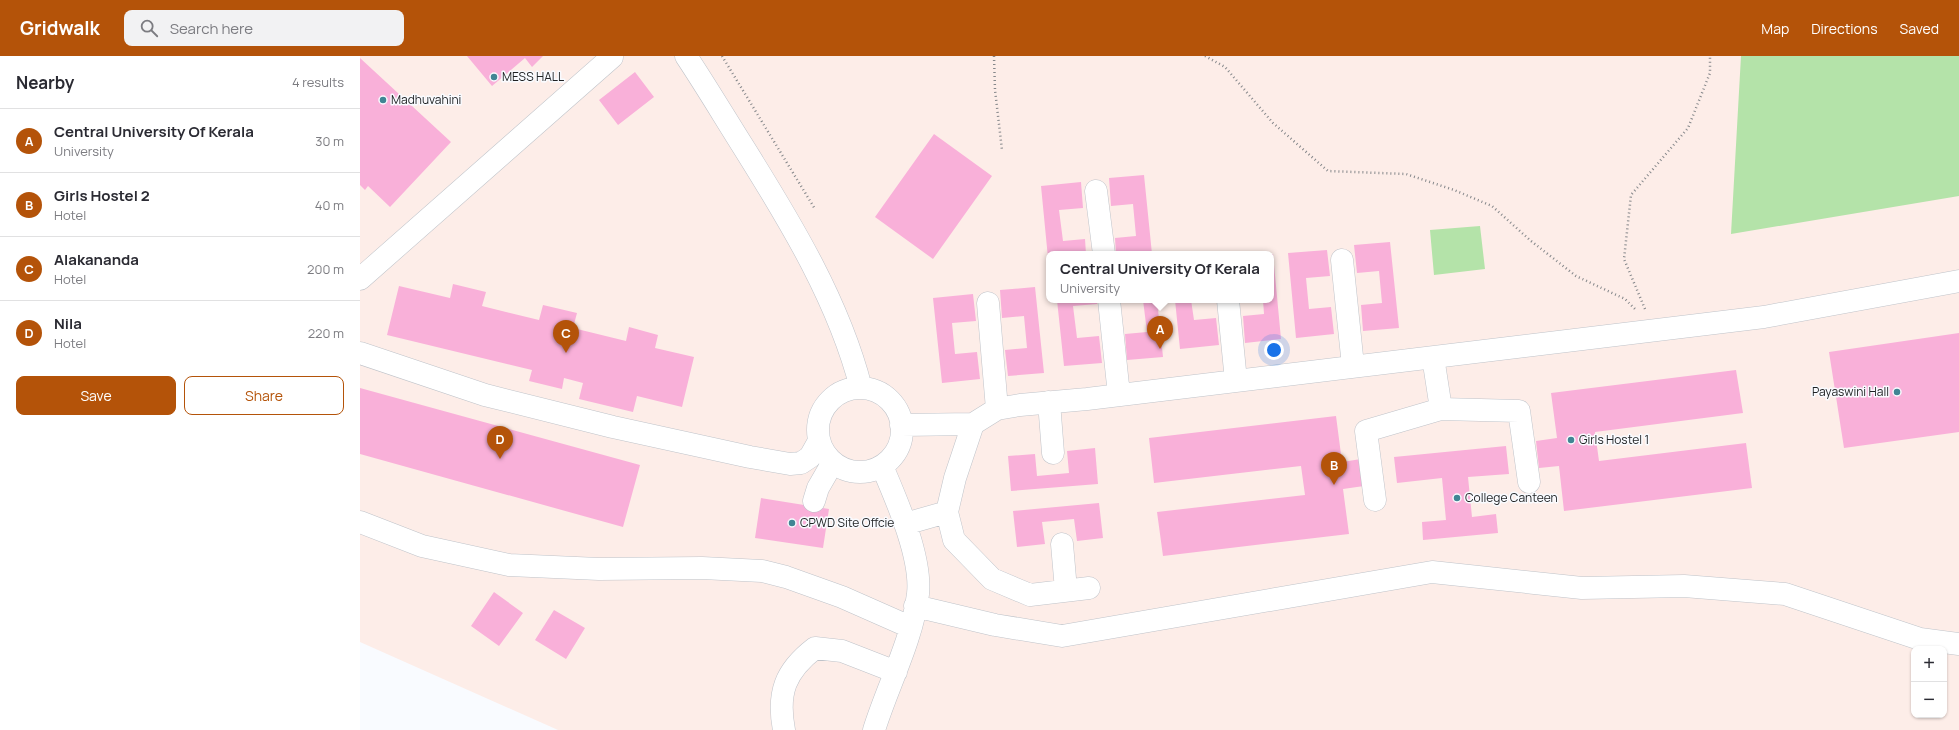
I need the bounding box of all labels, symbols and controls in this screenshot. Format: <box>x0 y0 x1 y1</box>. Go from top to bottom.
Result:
search box <box>124 10 404 46</box>
text: Gridwalk <box>20 15 100 41</box>
icon: search <box>138 17 160 39</box>
text: Search here <box>170 18 253 39</box>
text: Map <box>1761 19 1789 38</box>
text: Directions <box>1811 19 1878 38</box>
text: Saved <box>1900 19 1939 38</box>
place label: MESS HALL <box>502 68 564 85</box>
text: Nearby <box>16 71 74 94</box>
marker: MESS HALL <box>489 72 499 82</box>
text: 4 results <box>292 73 344 91</box>
place label: Madhuvahini <box>391 91 461 108</box>
marker: Madhuvahini <box>378 95 388 105</box>
text: Central University Of Kerala <box>54 121 254 142</box>
text: A <box>25 132 33 150</box>
text: 30 m <box>315 132 344 150</box>
text: University <box>54 142 114 160</box>
text: Girls Hostel 2 <box>54 185 150 206</box>
text: B <box>25 196 33 214</box>
text: 40 m <box>315 196 344 214</box>
text: Hotel <box>54 206 86 224</box>
text: Alakananda <box>54 249 139 270</box>
popup <box>1046 251 1274 303</box>
text: Central University Of Kerala <box>1060 258 1260 279</box>
text: C <box>24 260 34 278</box>
text: 200 m <box>307 260 344 278</box>
text: Hotel <box>54 270 86 288</box>
text: University <box>1060 279 1120 297</box>
text: Nila <box>54 313 82 334</box>
pin: A <box>1147 316 1173 349</box>
pin: C <box>553 320 579 353</box>
text: D <box>24 324 34 342</box>
text: 220 m <box>308 324 344 342</box>
text: Hotel <box>54 334 86 352</box>
your location <box>1264 340 1284 360</box>
button: Save <box>16 376 176 415</box>
button: Share <box>184 376 344 415</box>
place label: Payaswini Hall <box>1812 383 1889 400</box>
marker: Payaswini Hall <box>1892 387 1902 397</box>
pin: D <box>487 426 513 459</box>
place label: Girls Hostel 1 <box>1579 431 1649 448</box>
marker: Girls Hostel 1 <box>1566 435 1576 445</box>
pin: B <box>1321 452 1347 485</box>
place label: College Canteen <box>1465 489 1558 506</box>
marker: College Canteen <box>1452 493 1462 503</box>
place label: CPWD Site Offcie <box>800 514 894 531</box>
marker: CPWD Site Offcie <box>787 518 797 528</box>
map controls <box>1911 646 1947 718</box>
button: + <box>1911 646 1947 682</box>
button: − <box>1911 682 1947 718</box>

